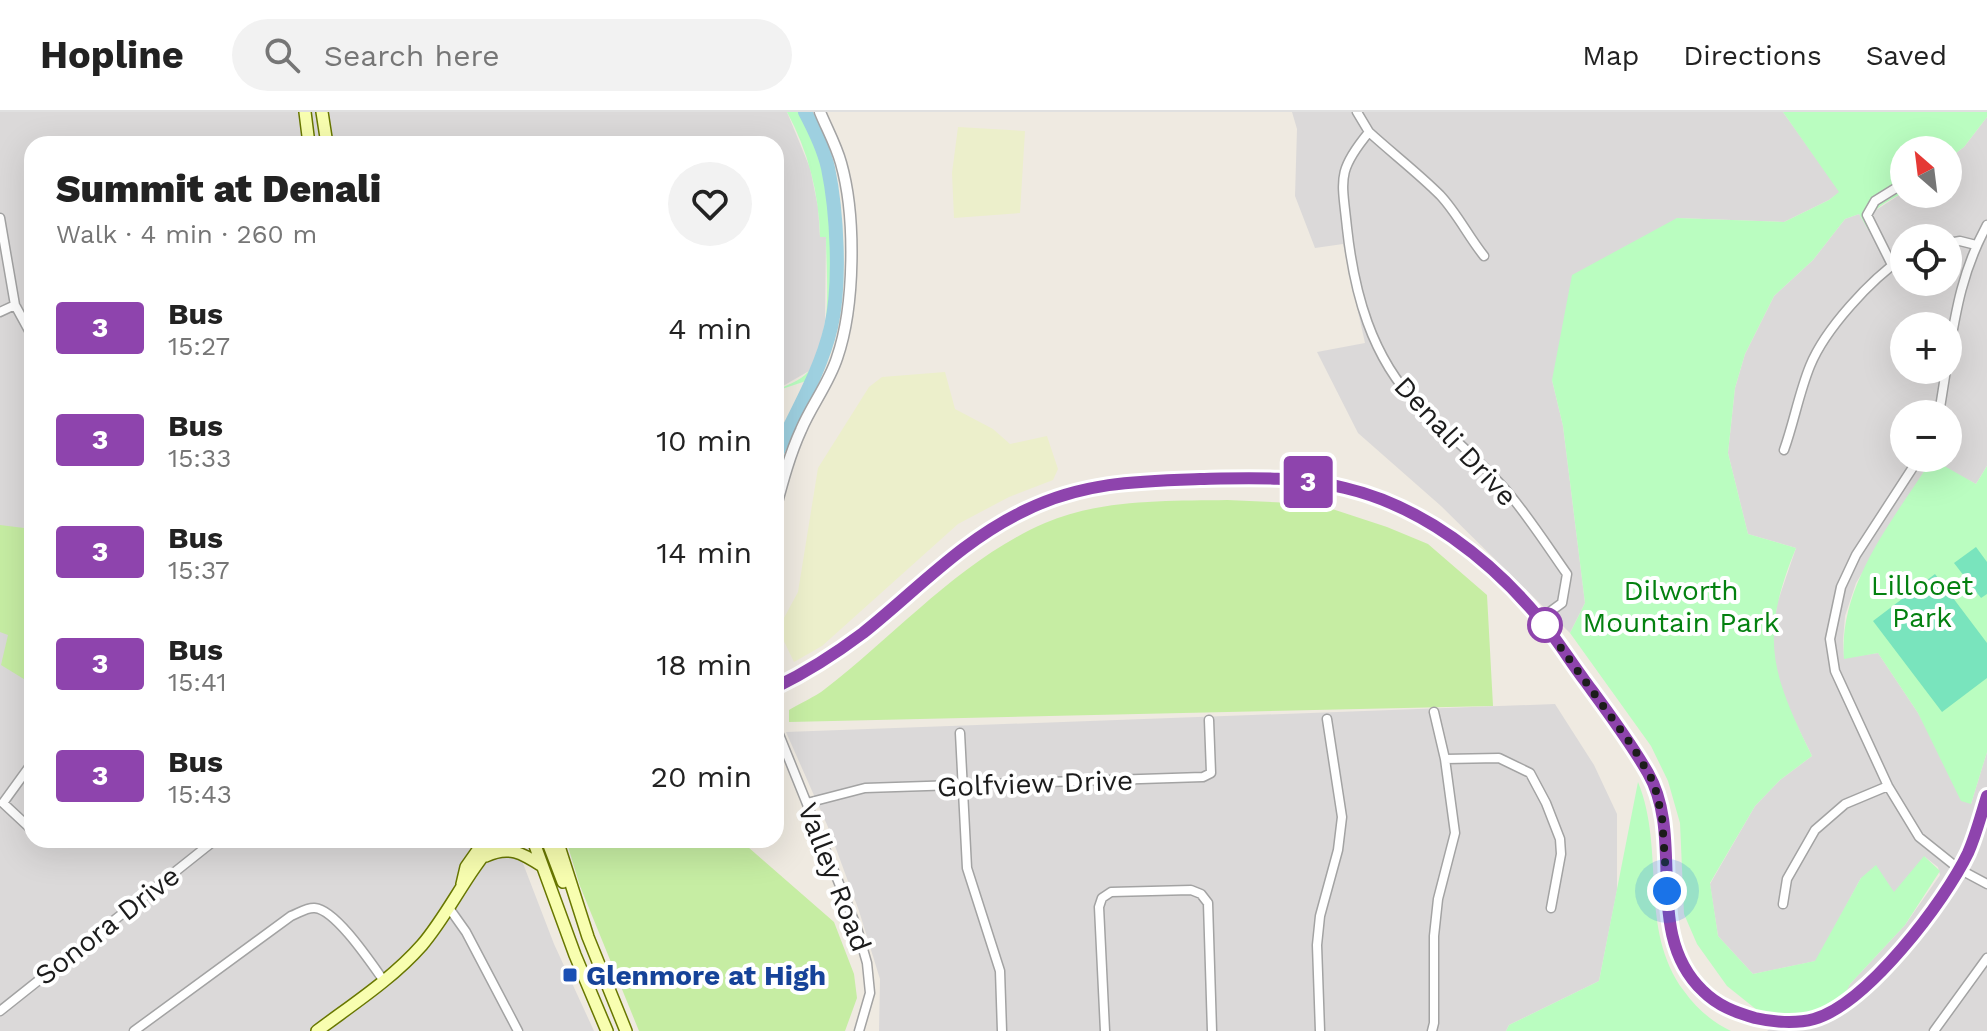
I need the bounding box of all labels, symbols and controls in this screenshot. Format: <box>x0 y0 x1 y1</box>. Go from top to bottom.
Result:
search box <box>232 19 792 91</box>
text: Hopline <box>40 33 184 77</box>
icon: search <box>260 33 304 77</box>
text: Search here <box>324 38 500 73</box>
text: Map <box>1582 39 1639 72</box>
text: Directions <box>1683 39 1822 72</box>
text: Saved <box>1866 39 1947 72</box>
north arrow <box>1890 136 1962 208</box>
map controls <box>1890 136 1962 472</box>
button: heart <box>668 162 752 246</box>
text: Summit at Denali <box>56 167 381 211</box>
text: Walk · 4 min · 260 m <box>56 219 317 249</box>
button: locate <box>1890 224 1962 296</box>
text: Bus <box>168 296 223 331</box>
text: 3 <box>92 311 108 344</box>
text: 4 min <box>668 311 752 346</box>
button: + <box>1890 312 1962 384</box>
text: 15:27 <box>168 331 230 361</box>
street label: Denali Drive <box>1387 370 1524 513</box>
button: − <box>1890 400 1962 472</box>
text: Bus <box>168 408 223 443</box>
text: 3 <box>92 423 108 456</box>
text: 10 min <box>656 423 752 458</box>
text: 15:33 <box>168 443 231 473</box>
line badge: 3 <box>1282 456 1334 508</box>
text: 3 <box>1300 465 1316 498</box>
text: Bus <box>168 520 223 555</box>
text: 3 <box>92 535 108 568</box>
text: 14 min <box>657 535 752 570</box>
text: 15:37 <box>168 555 230 585</box>
park label: Lillooet Park <box>1871 569 1973 634</box>
park label: Dilworth Mountain Park <box>1582 574 1780 639</box>
unlabelled marker <box>1528 608 1562 642</box>
text: Bus <box>168 632 223 667</box>
text: 3 <box>92 647 108 680</box>
text: 18 min <box>656 647 752 682</box>
text: 15:41 <box>168 667 227 697</box>
text: Bus <box>168 744 223 779</box>
text: 3 <box>92 759 108 792</box>
text: 20 min <box>650 759 752 794</box>
street label: Golfview Drive <box>936 764 1134 803</box>
text: 15:43 <box>168 779 232 809</box>
street label: Valley Road <box>791 798 878 956</box>
street label: Sonora Drive <box>28 859 186 992</box>
your location <box>1647 871 1687 911</box>
place label: Glenmore at High <box>586 959 826 992</box>
marker: Glenmore at High <box>561 966 579 984</box>

